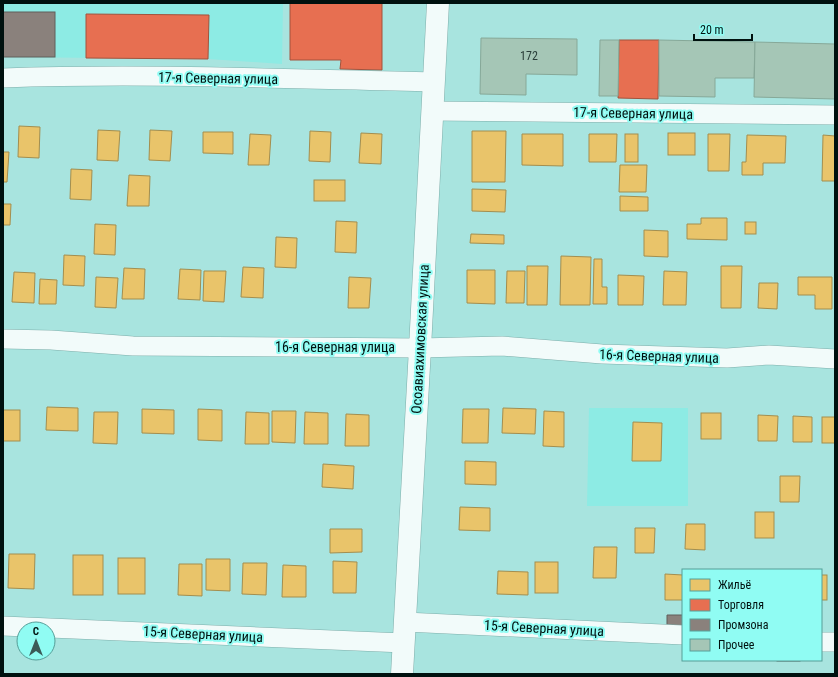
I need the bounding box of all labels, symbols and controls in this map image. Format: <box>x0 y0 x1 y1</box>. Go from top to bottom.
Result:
scale bar <box>694 16 752 42</box>
text: 20 m <box>700 23 724 37</box>
house number: 172 <box>520 49 538 63</box>
street label: 17-я Северная улица <box>158 69 278 87</box>
street label: 17-я Северная улица <box>573 104 693 122</box>
street label: Осоавиахимовская улица <box>408 264 432 414</box>
street label: 16-я Северная улица <box>275 339 395 355</box>
street label: 16-я Северная улица <box>599 346 719 366</box>
legend <box>682 569 822 661</box>
text: Жильё <box>718 578 751 592</box>
text: Торговля <box>718 598 764 612</box>
street label: 15-я Северная улица <box>484 617 604 639</box>
text: Промзона <box>718 618 769 632</box>
north arrow <box>16 621 56 661</box>
street label: 15-я Северная улица <box>143 623 263 645</box>
text: С <box>33 625 39 638</box>
text: Прочее <box>718 638 755 652</box>

